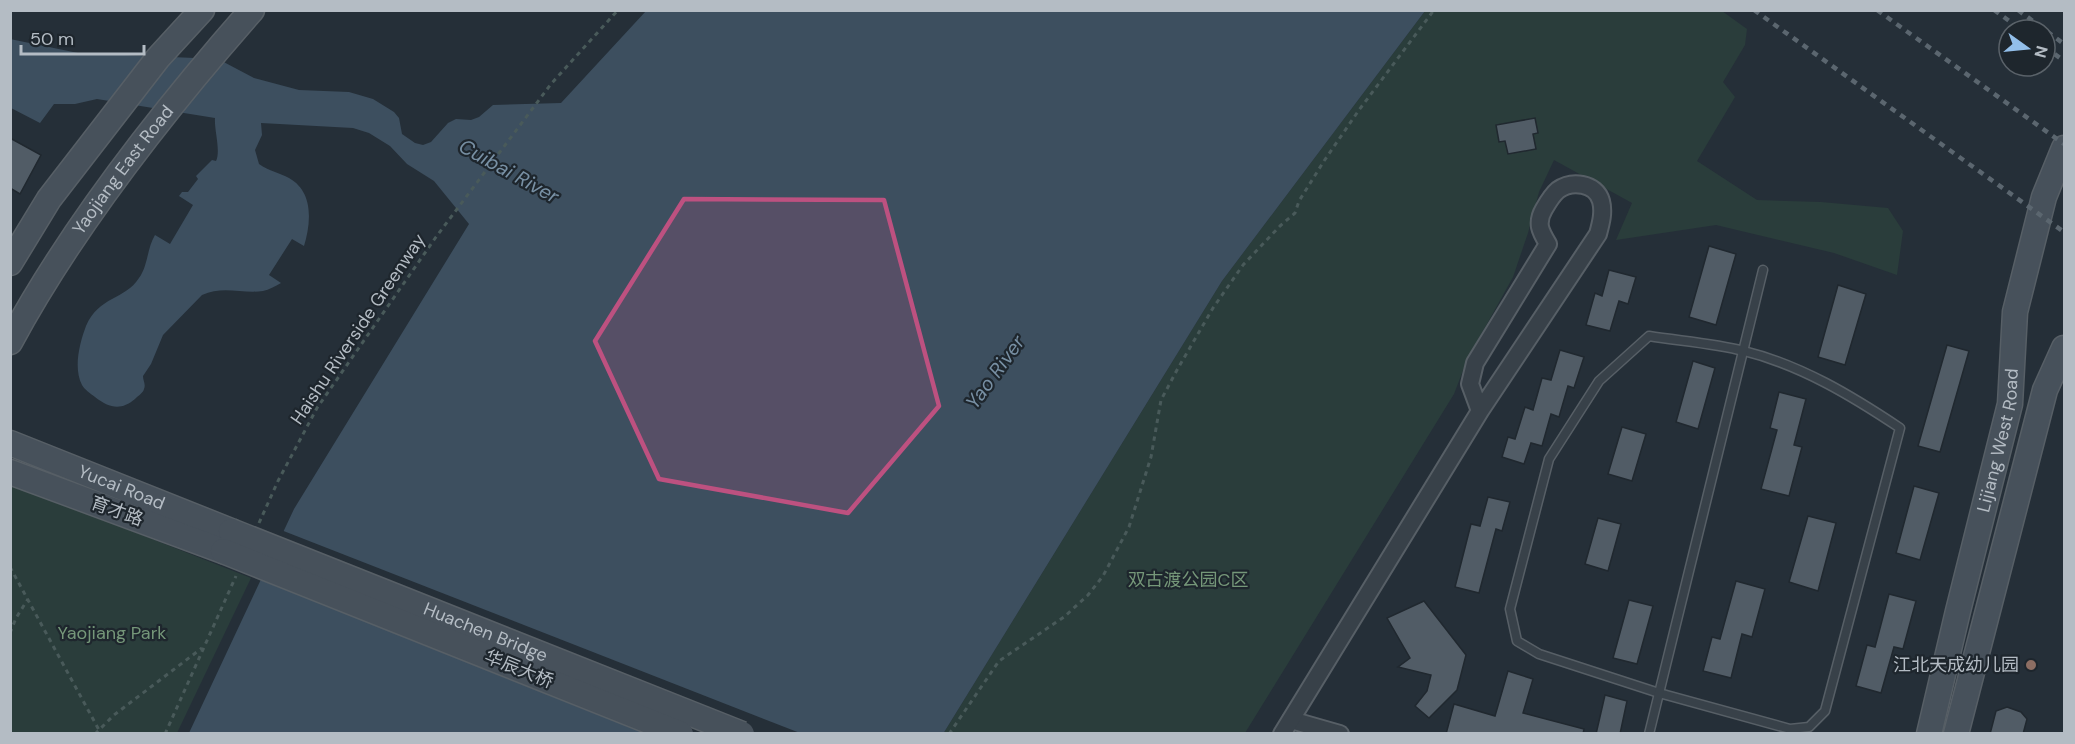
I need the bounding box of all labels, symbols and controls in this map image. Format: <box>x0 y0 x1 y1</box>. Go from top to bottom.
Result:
scale bar <box>21 18 144 56</box>
north arrow <box>1997 18 2057 78</box>
text: 50 m <box>30 27 74 51</box>
text: N <box>2029 43 2053 60</box>
street label: Yaojiang East Road <box>67 100 179 239</box>
water label: Cuibai River <box>454 133 564 209</box>
street label: Haishu Riverside Greenway <box>285 229 431 429</box>
water label: Yao River <box>959 329 1031 414</box>
street label: Lijiang West Road <box>1971 368 2024 515</box>
street label: Yucai Road <box>75 459 168 515</box>
street label: 育才路 <box>88 490 146 532</box>
park label: 双古渡公园C区 <box>1128 568 1248 592</box>
street label: Huachen Bridge <box>420 597 551 668</box>
park label: Yaojiang Park <box>58 621 166 645</box>
street label: 华辰大桥 <box>481 644 557 694</box>
place label: 江北天成幼儿园 <box>1893 653 2019 677</box>
marker: 江北天成幼儿园 <box>2024 658 2038 672</box>

